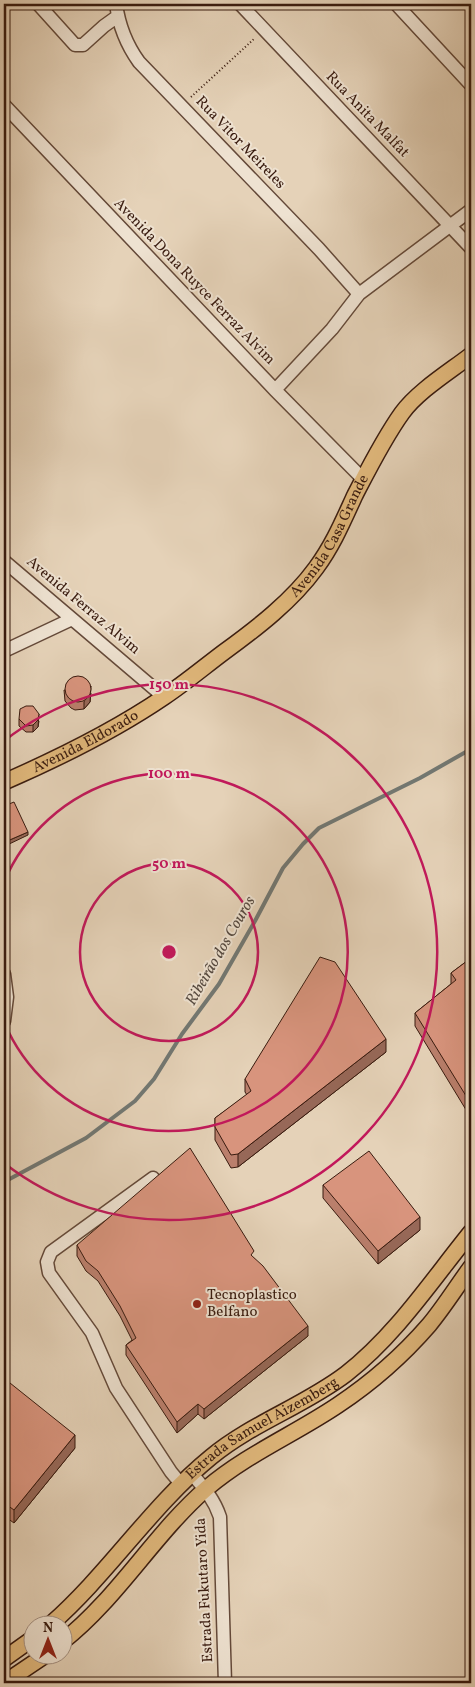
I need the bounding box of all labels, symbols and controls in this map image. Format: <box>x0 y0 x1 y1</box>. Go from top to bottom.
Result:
street label: Rua Anita Malfat <box>320 67 414 163</box>
street label: Rua Vitor Meireles <box>190 92 290 194</box>
street label: Avenida Dona Ruyce Ferraz Alvim <box>108 194 280 370</box>
street label: Avenida Casa Grande <box>285 471 374 602</box>
street label: Avenida Ferraz Alvim <box>21 552 145 660</box>
text: 150 m <box>149 675 189 696</box>
street label: Avenida Eldorado <box>29 705 143 778</box>
text: 100 m <box>148 764 191 785</box>
text: 50 m <box>152 854 186 875</box>
water label: Ribeirão dos Couros <box>181 892 261 1010</box>
centre of rings <box>160 943 178 961</box>
place label: Tecnoplastico Belfano <box>207 1285 297 1323</box>
marker: Tecnoplastico Belfano <box>191 1298 203 1310</box>
street label: Estrada Samuel Aizemberg <box>181 1372 343 1485</box>
street label: Estrada Fukutaro Yida <box>191 1517 219 1663</box>
north arrow <box>22 1614 72 1664</box>
text: N <box>43 1619 53 1638</box>

